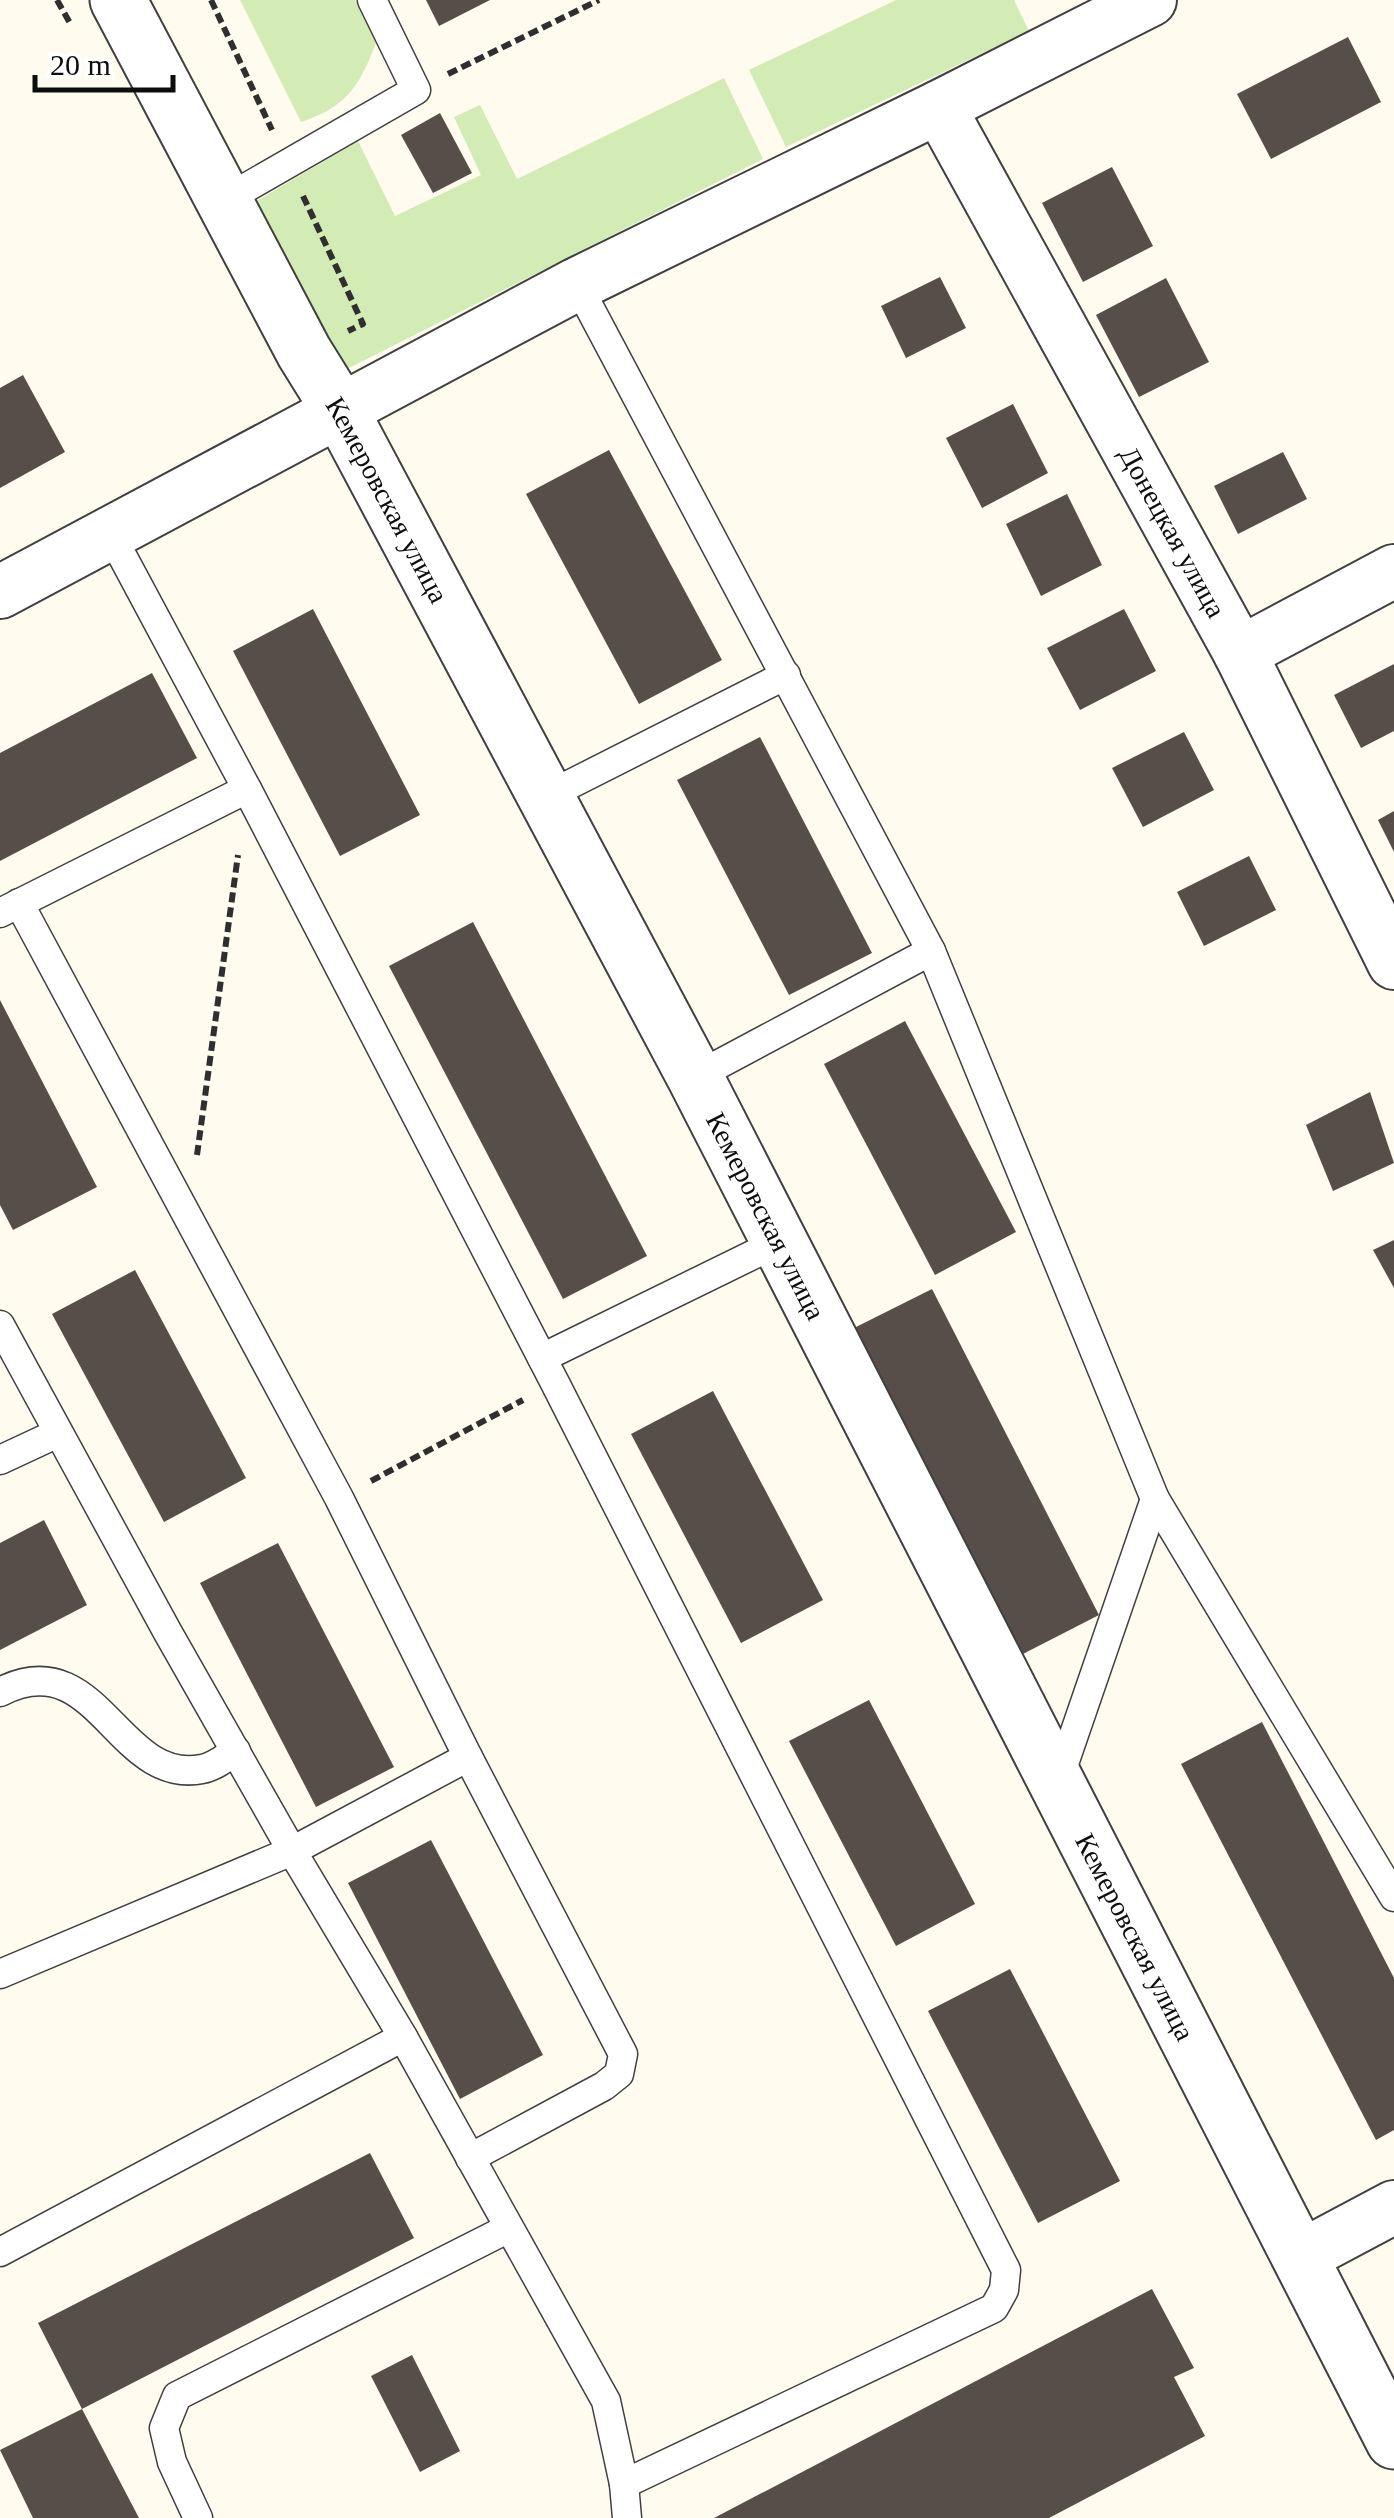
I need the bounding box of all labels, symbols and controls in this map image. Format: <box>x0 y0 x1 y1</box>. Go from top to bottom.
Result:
scale bar <box>35 30 172 92</box>
text: 20 m <box>50 48 111 81</box>
street label: Кемеровская улица <box>320 391 455 609</box>
street label: Донецкая улица <box>1113 441 1232 623</box>
street label: Кемеровская улица <box>700 1107 832 1325</box>
street label: Кемеровская улица <box>1069 1828 1201 2046</box>

